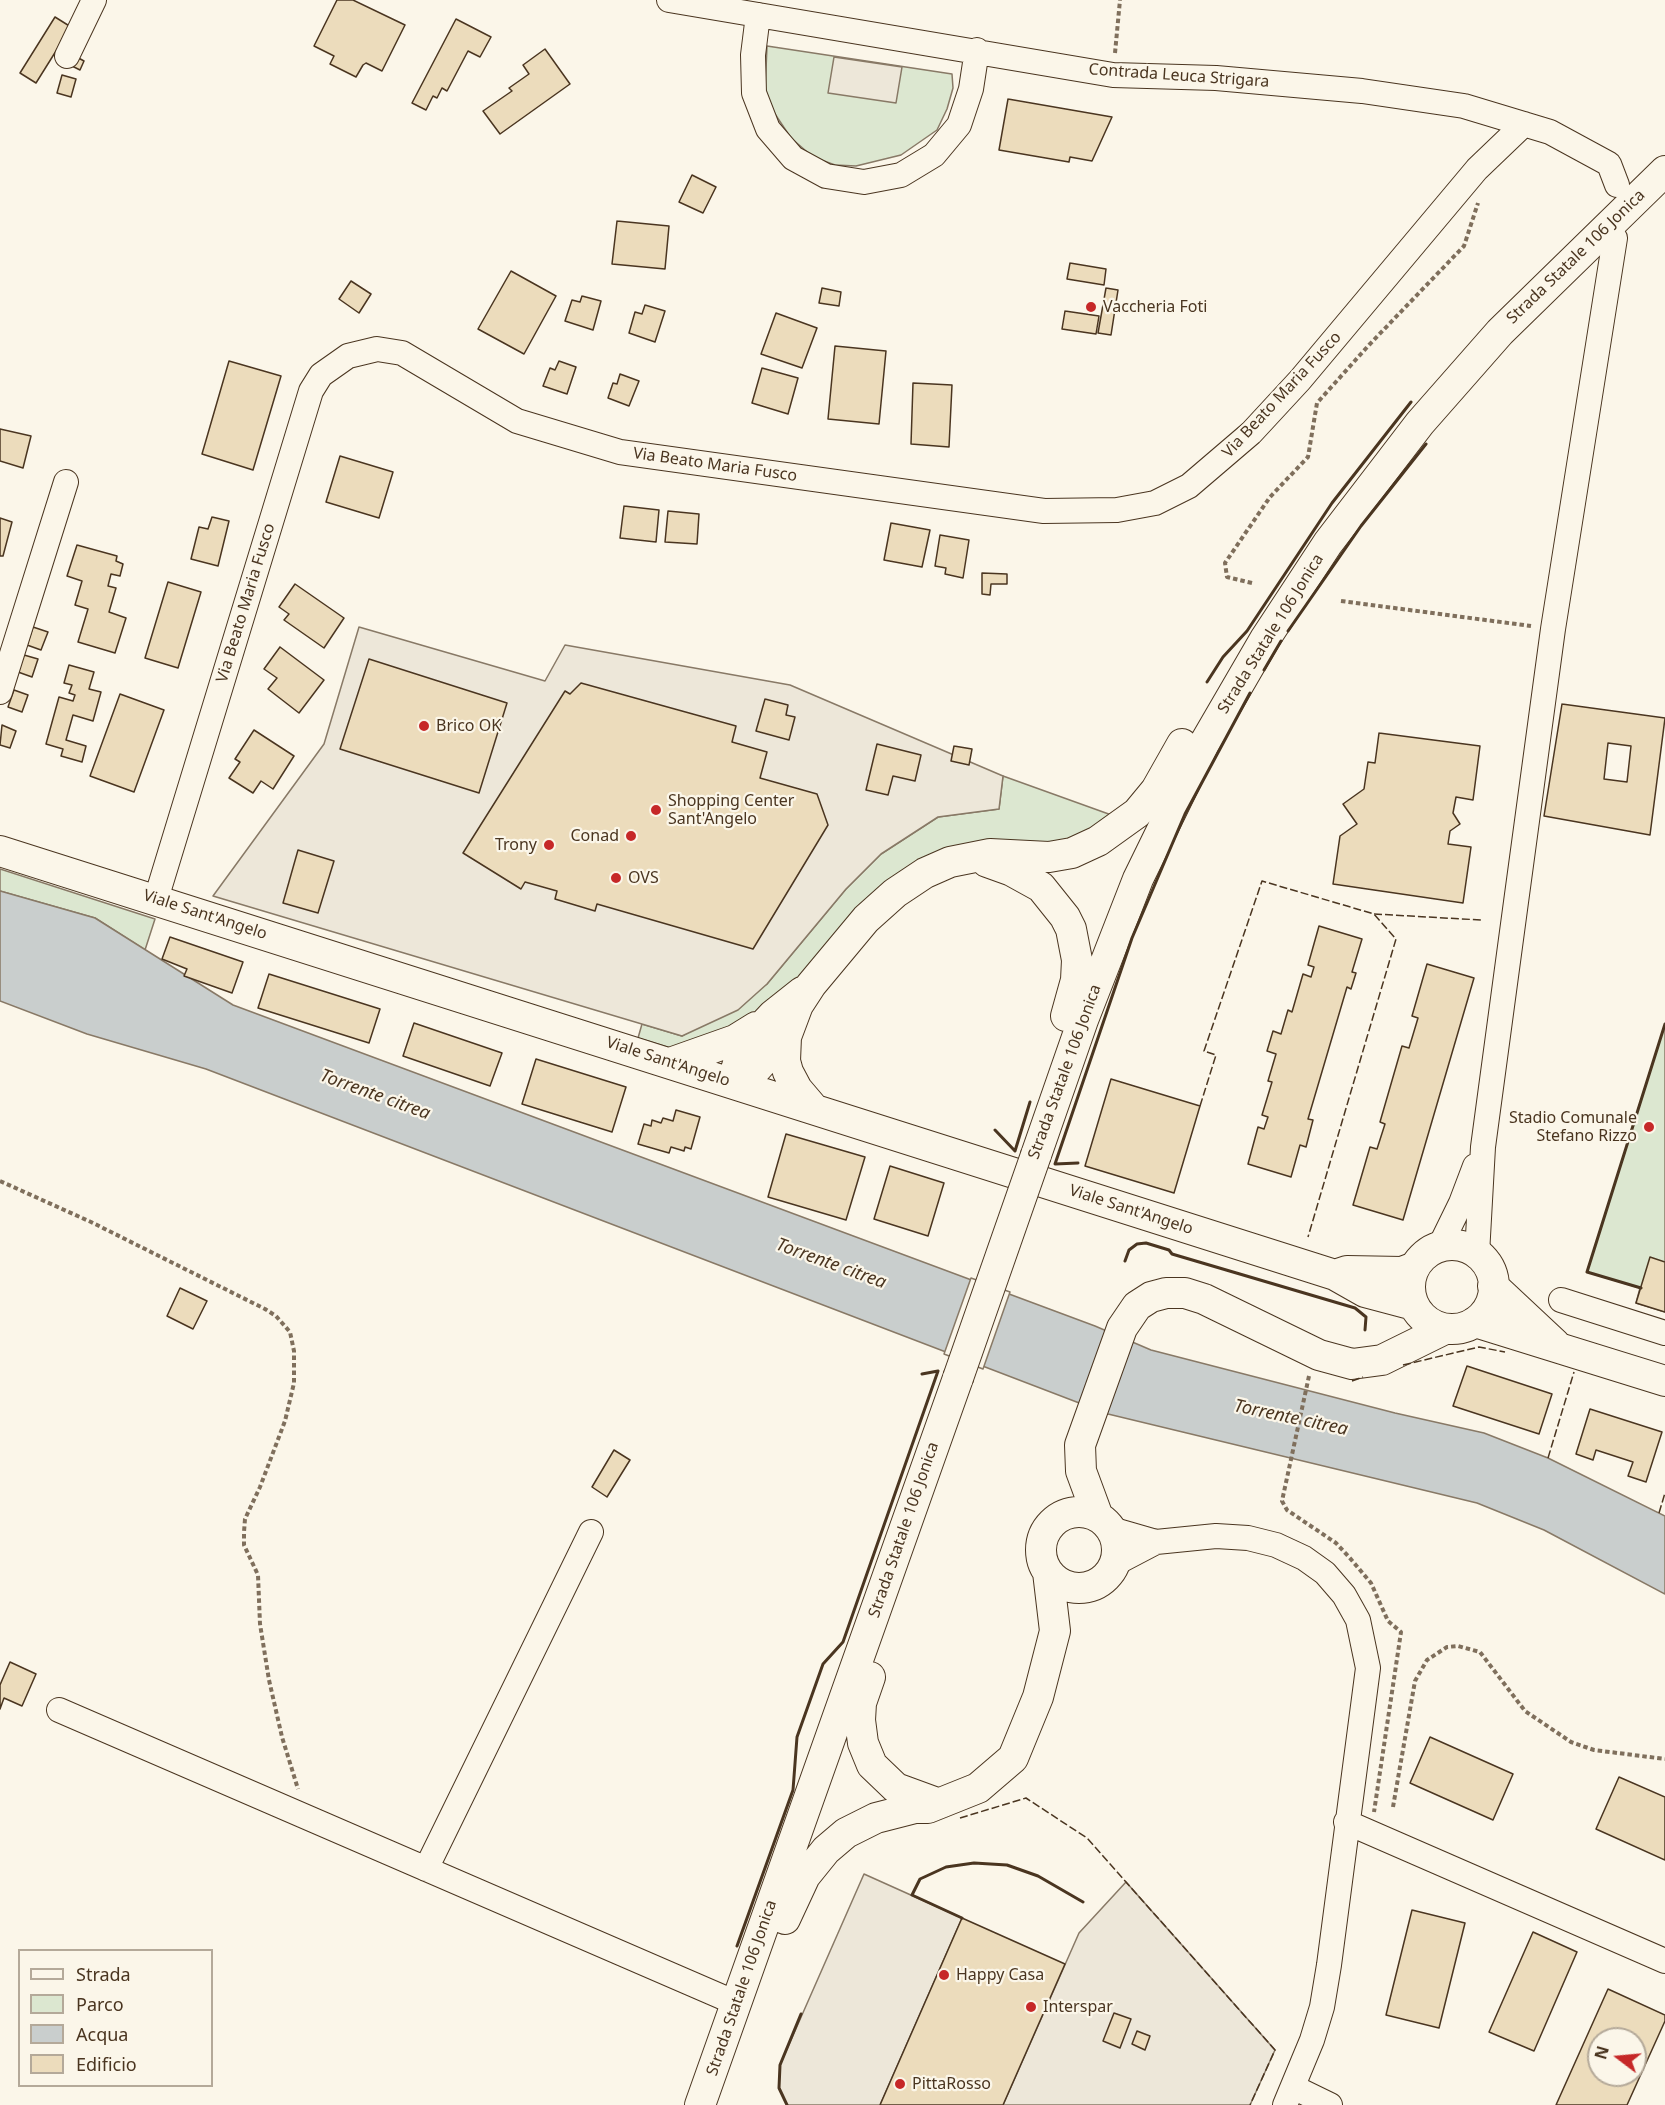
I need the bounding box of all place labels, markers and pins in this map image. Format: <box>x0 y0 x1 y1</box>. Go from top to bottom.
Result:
place label: Vaccheria Foti <box>1103 297 1207 317</box>
marker: Vaccheria Foti <box>1084 300 1098 314</box>
place label: Brico OK <box>436 716 501 736</box>
marker: Brico OK <box>417 719 431 733</box>
place label: Shopping Center Sant'Angelo <box>668 791 794 829</box>
marker: Shopping Center Sant'Angelo <box>649 803 663 817</box>
place label: Conad <box>571 826 619 846</box>
marker: Conad <box>624 829 638 843</box>
place label: Trony <box>495 835 537 855</box>
marker: Trony <box>542 838 556 852</box>
place label: OVS <box>628 868 659 888</box>
marker: OVS <box>609 871 623 885</box>
place label: Stadio Comunale Stefano Rizzo <box>1509 1108 1637 1146</box>
marker: Stadio Comunale Stefano Rizzo <box>1642 1120 1656 1134</box>
place label: Happy Casa <box>956 1965 1044 1985</box>
marker: Happy Casa <box>937 1968 951 1982</box>
place label: Interspar <box>1043 1997 1113 2017</box>
marker: Interspar <box>1024 2000 1038 2014</box>
place label: PittaRosso <box>912 2074 991 2094</box>
marker: PittaRosso <box>893 2077 907 2091</box>

